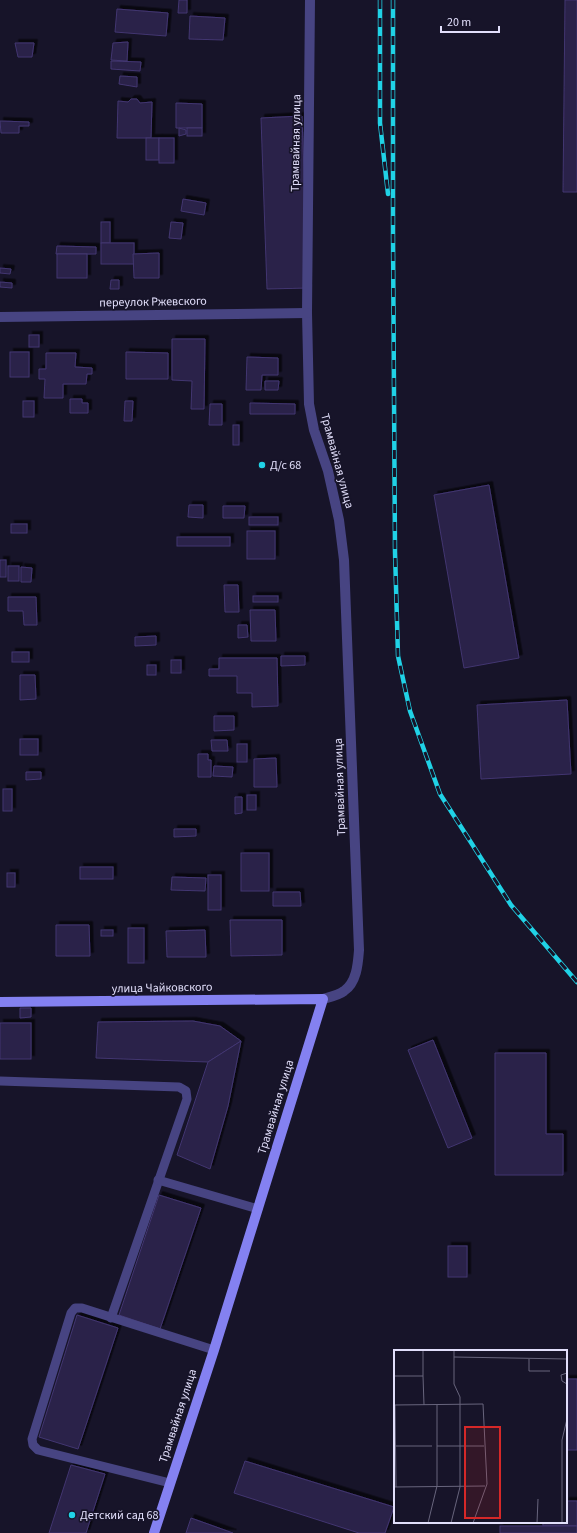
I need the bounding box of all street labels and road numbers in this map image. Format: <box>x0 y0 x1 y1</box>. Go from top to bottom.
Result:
street label: Трамвайная улица <box>287 94 305 192</box>
street label: переулок Ржевского <box>99 293 207 311</box>
street label: Трамвайная улица <box>316 412 358 510</box>
street label: Трамвайная улица <box>330 738 350 836</box>
street label: улица Чайковского <box>111 979 213 997</box>
street label: Трамвайная улица <box>254 1058 298 1156</box>
street label: Трамвайная улица <box>155 1367 201 1465</box>

